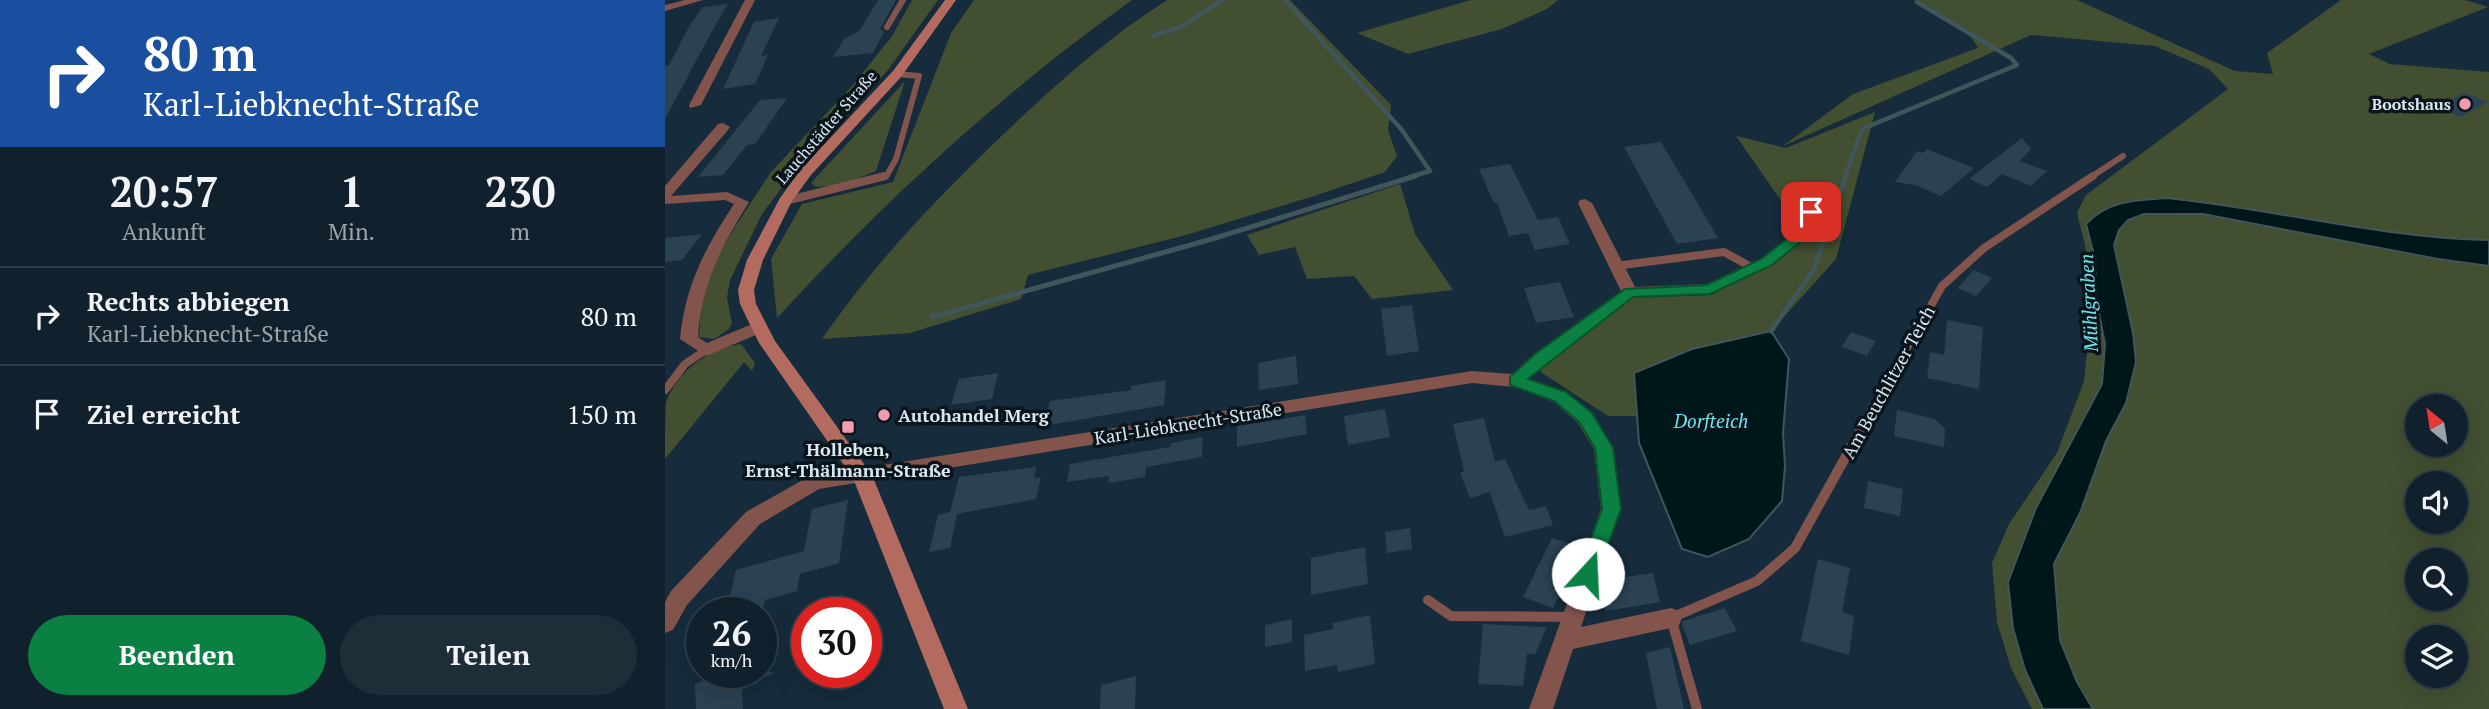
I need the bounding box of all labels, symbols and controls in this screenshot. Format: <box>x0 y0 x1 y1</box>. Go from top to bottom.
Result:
text: 80 m <box>143 20 257 85</box>
icon: right <box>28 28 119 119</box>
street label: Lauchstädter Straße <box>771 66 881 188</box>
text: Karl-Liebknecht-Straße <box>143 83 480 125</box>
place label: Bootshaus <box>2372 93 2451 115</box>
marker: Bootshaus <box>2457 96 2473 112</box>
text: 20:57 <box>109 163 219 219</box>
text: 1 <box>340 163 363 219</box>
text: 230 <box>484 163 556 219</box>
pin <box>1781 182 1841 242</box>
icon: arrive <box>1792 193 1830 231</box>
text: Ankunft <box>122 216 206 247</box>
text: Min. <box>328 216 375 247</box>
text: m <box>510 216 530 247</box>
water label: Mühlgraben <box>2073 253 2103 354</box>
text: Rechts abbiegen <box>87 284 290 318</box>
icon: right <box>28 297 66 335</box>
text: 80 m <box>581 299 637 333</box>
street label: Am Beuchlitzer Teich <box>1836 301 1940 463</box>
text: Karl-Liebknecht-Straße <box>87 318 329 349</box>
north arrow <box>2405 394 2467 457</box>
map controls <box>2405 394 2468 688</box>
icon: arrive <box>28 395 66 433</box>
street label: Karl-Liebknecht-Straße <box>1093 396 1283 450</box>
text: Ziel erreicht <box>87 397 240 431</box>
text: 150 m <box>567 397 637 431</box>
place label: Autohandel Merg <box>898 403 1050 427</box>
marker: Autohandel Merg <box>876 407 892 423</box>
water label: Dorfteich <box>1673 408 1748 433</box>
marker: Holleben, Ernst-Thälmann-Straße <box>840 419 856 435</box>
place label: Holleben, Ernst-Thälmann-Straße <box>745 437 951 482</box>
button: sound <box>2405 471 2468 534</box>
position arrow <box>1551 537 1625 611</box>
button: search <box>2405 548 2468 611</box>
speed limit sign: 30 <box>791 597 882 688</box>
text: 26 <box>712 610 751 656</box>
button: Beenden <box>28 615 326 695</box>
button: Teilen <box>340 615 637 695</box>
button: layers <box>2405 625 2468 688</box>
text: km/h <box>711 648 752 672</box>

